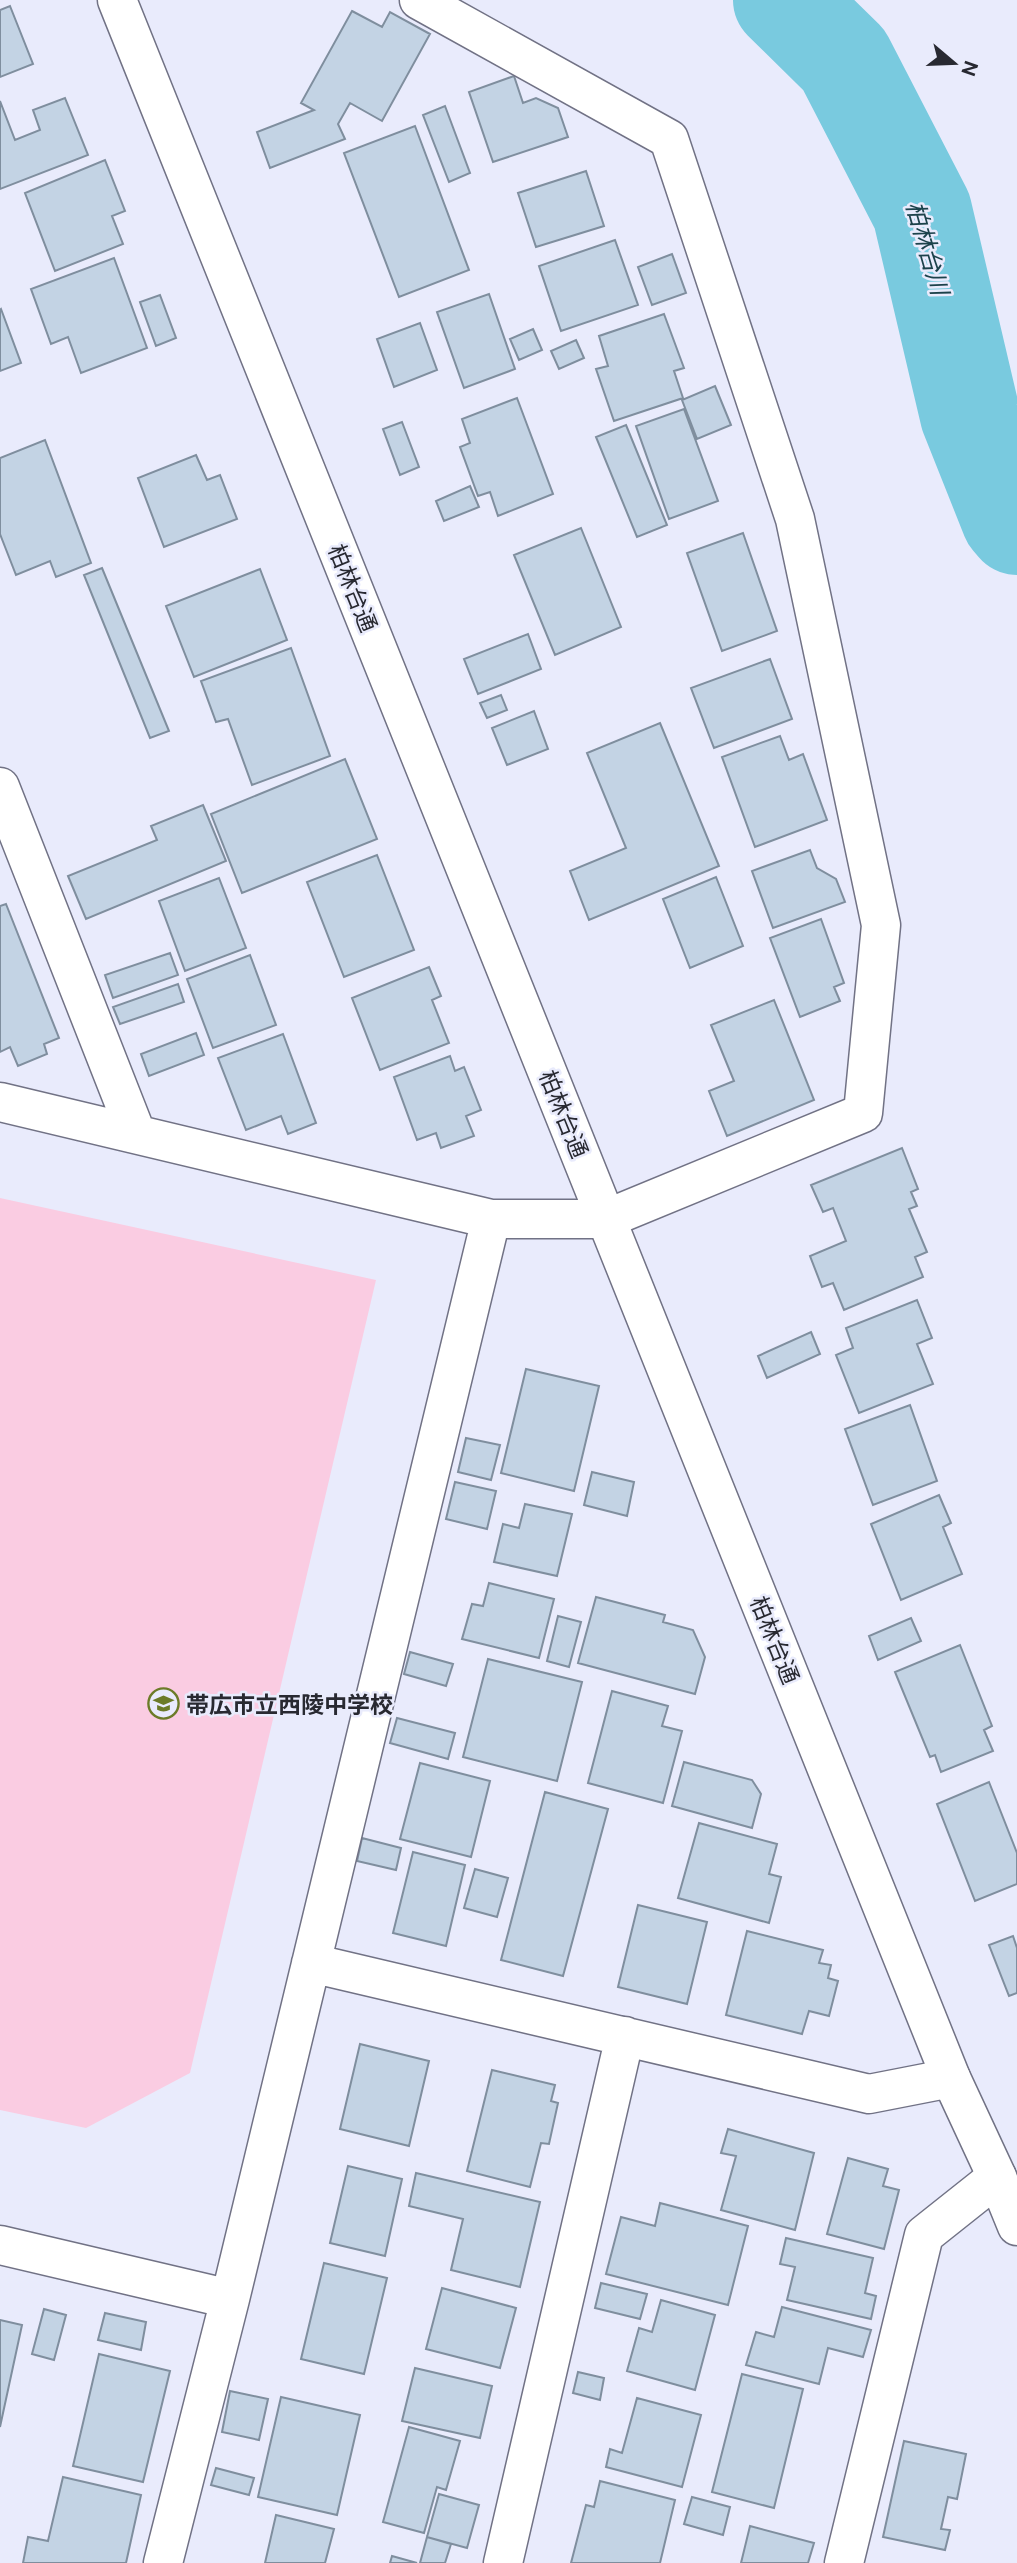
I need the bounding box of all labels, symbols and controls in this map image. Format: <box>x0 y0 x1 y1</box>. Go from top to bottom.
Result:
north arrow <box>919 28 989 98</box>
text: N <box>957 58 983 79</box>
water label: 柏林台川 <box>901 198 956 301</box>
street label: 柏林台通 <box>323 540 383 636</box>
street label: 柏林台通 <box>534 1066 594 1162</box>
street label: 柏林台通 <box>745 1592 805 1688</box>
school or university icon: 帯広市立西陵中学校 <box>146 1687 180 1721</box>
place label: 帯広市立西陵中学校 <box>186 1691 393 1718</box>

